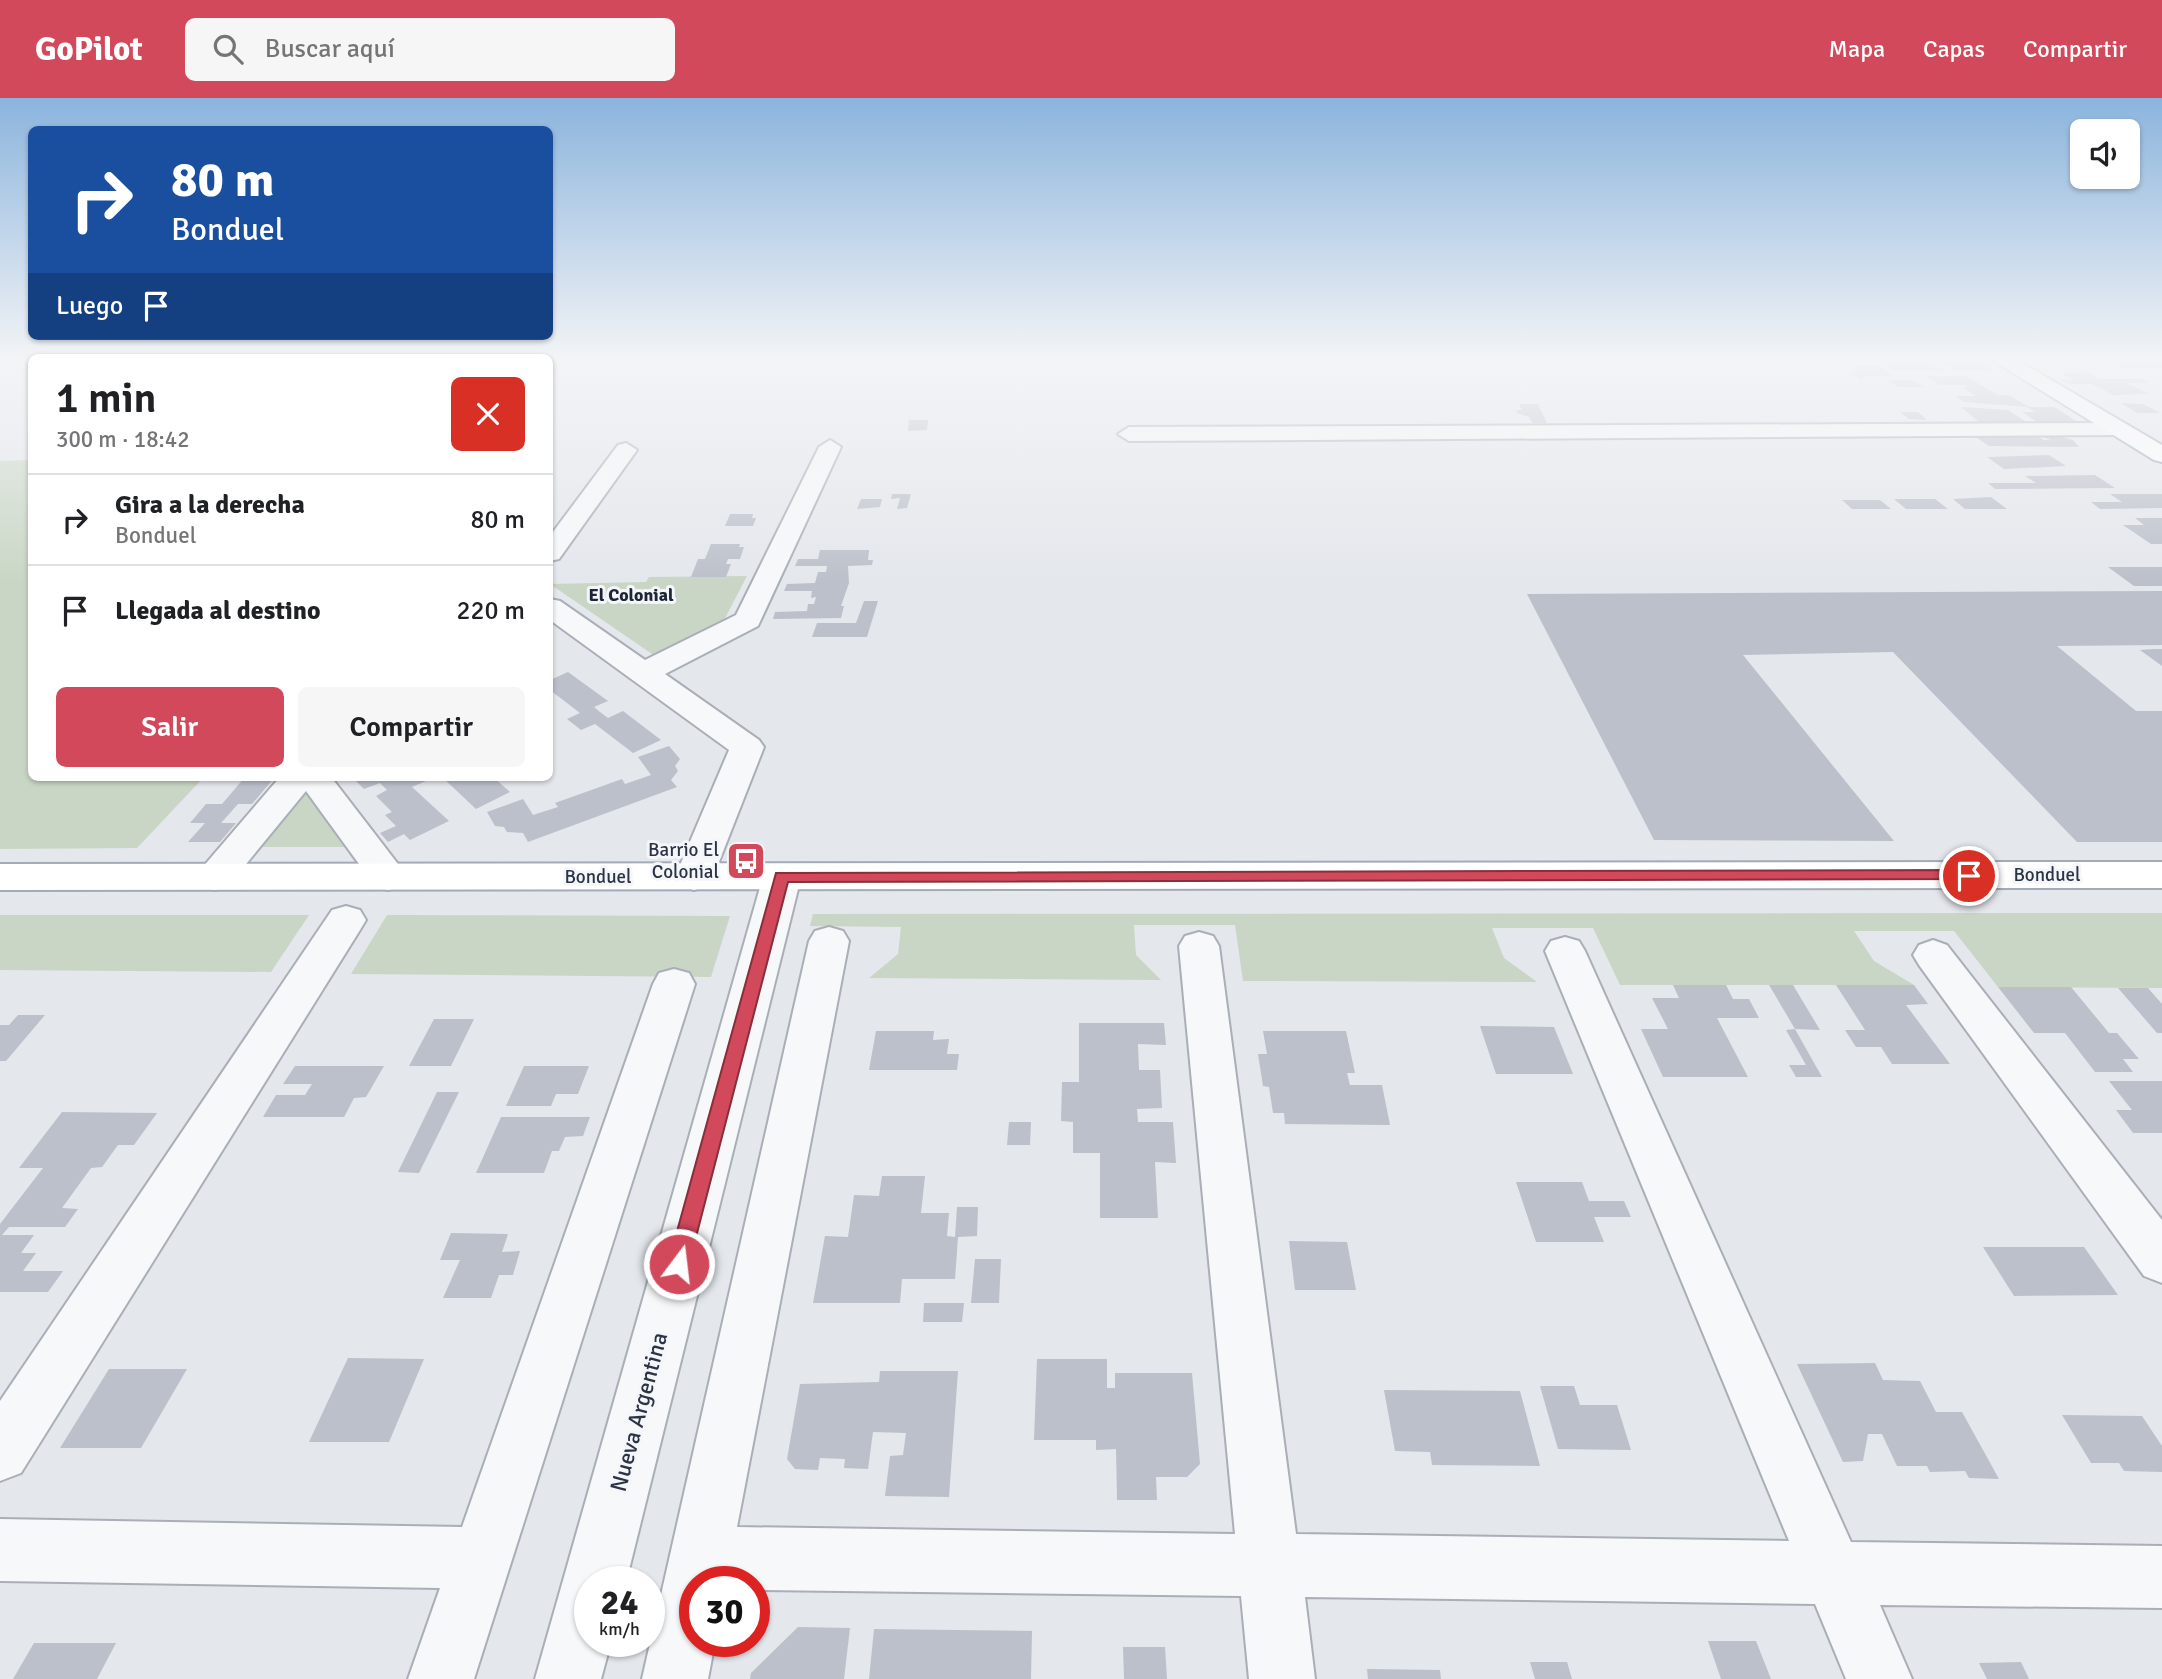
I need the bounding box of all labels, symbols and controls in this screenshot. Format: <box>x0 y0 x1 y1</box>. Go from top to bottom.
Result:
search box <box>185 18 675 81</box>
text: GoPilot <box>35 29 143 70</box>
icon: search <box>209 30 247 68</box>
text: Buscar aquí <box>265 33 395 65</box>
text: Mapa <box>1829 34 1885 64</box>
text: Capas <box>1923 34 1985 64</box>
text: Compartir <box>2023 34 2127 64</box>
map controls <box>2070 119 2140 189</box>
button: sound <box>2070 119 2140 189</box>
text: 80 m <box>171 150 274 210</box>
icon: right <box>56 154 147 245</box>
text: Bonduel <box>171 210 284 249</box>
icon: arrive <box>137 287 175 325</box>
text: Luego <box>56 290 123 322</box>
text: 1 min <box>56 373 157 424</box>
button: close <box>451 377 525 451</box>
text: 300 m · 18:42 <box>56 425 190 454</box>
text: Gira a la derecha <box>115 489 305 521</box>
icon: right <box>56 501 94 539</box>
text: 80 m <box>470 504 525 536</box>
text: Bonduel <box>115 521 196 550</box>
district label: El Colonial <box>588 584 674 606</box>
icon: arrive <box>56 592 94 630</box>
text: Llegada al destino <box>115 595 321 627</box>
text: 220 m <box>456 595 525 627</box>
button: Salir <box>56 687 284 767</box>
button: Compartir <box>298 687 525 767</box>
place label: Barrio El Colonial <box>648 838 719 884</box>
bus stop icon: Barrio El Colonial <box>725 840 767 882</box>
pin <box>1939 846 1999 906</box>
icon: arrive <box>1950 857 1988 895</box>
street label: Bonduel <box>2013 863 2081 887</box>
street label: Bonduel <box>564 865 632 889</box>
position arrow <box>642 1227 716 1301</box>
street label: Nueva Argentina <box>604 1329 674 1495</box>
speed limit sign: 30 <box>679 1566 770 1657</box>
text: 24 <box>601 1581 638 1624</box>
text: km/h <box>599 1618 640 1640</box>

